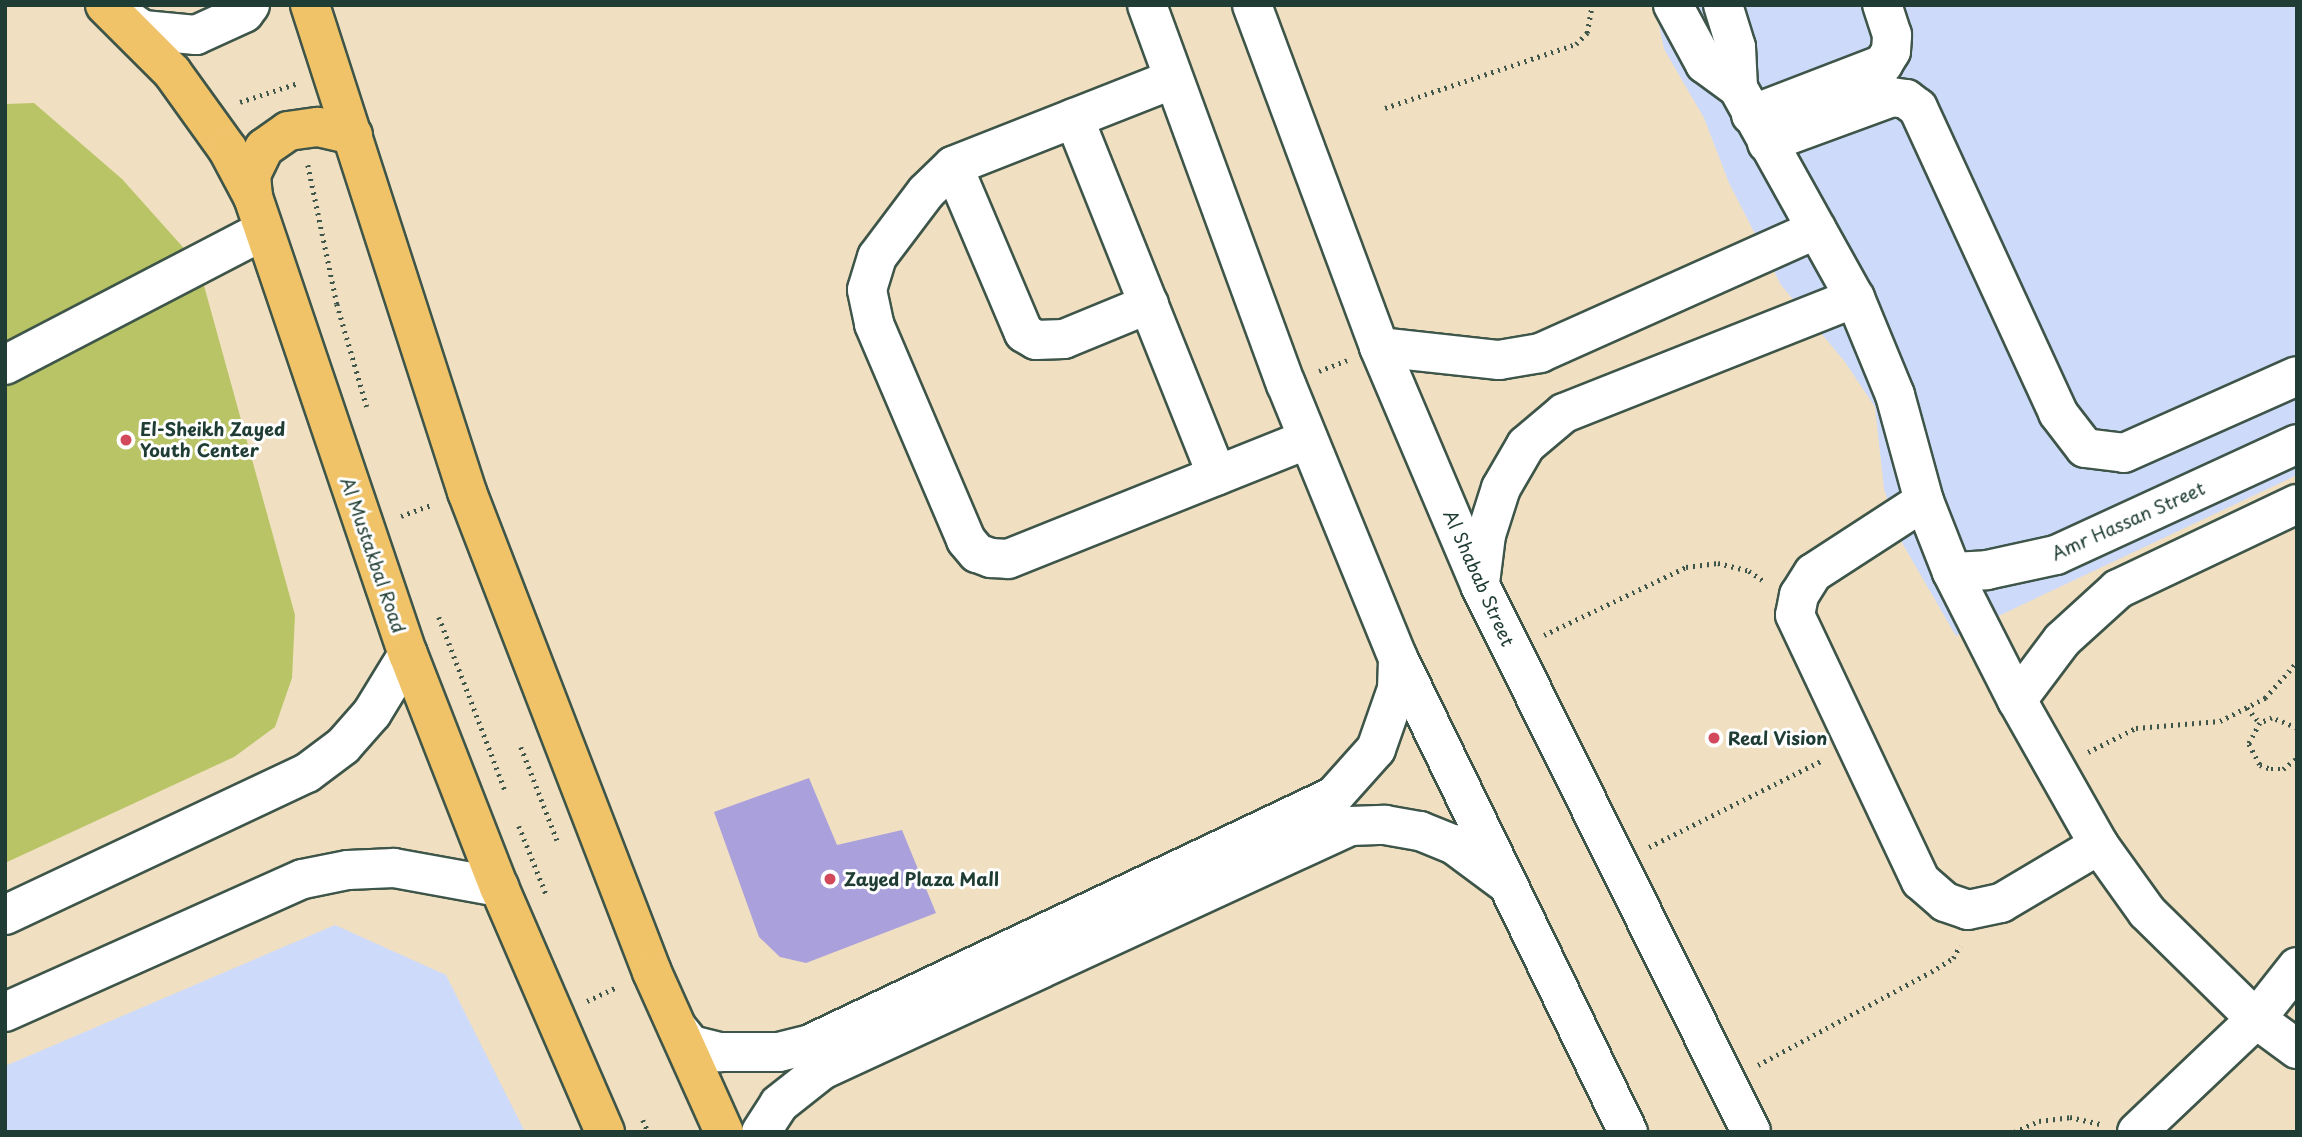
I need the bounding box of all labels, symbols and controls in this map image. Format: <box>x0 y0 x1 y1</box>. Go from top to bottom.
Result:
place label: El-Sheikh Zayed Youth Center <box>140 419 287 462</box>
marker: El-Sheikh Zayed Youth Center <box>118 432 134 448</box>
street label: Al Mustakbal Road <box>336 473 410 637</box>
street label: Amr Hassan Street <box>2047 477 2209 565</box>
street label: Al Shabab Street <box>1439 505 1519 651</box>
place label: Real Vision <box>1728 727 1826 749</box>
marker: Real Vision <box>1706 730 1722 746</box>
place label: Zayed Plaza Mall <box>844 868 1002 890</box>
marker: Zayed Plaza Mall <box>822 871 838 887</box>

